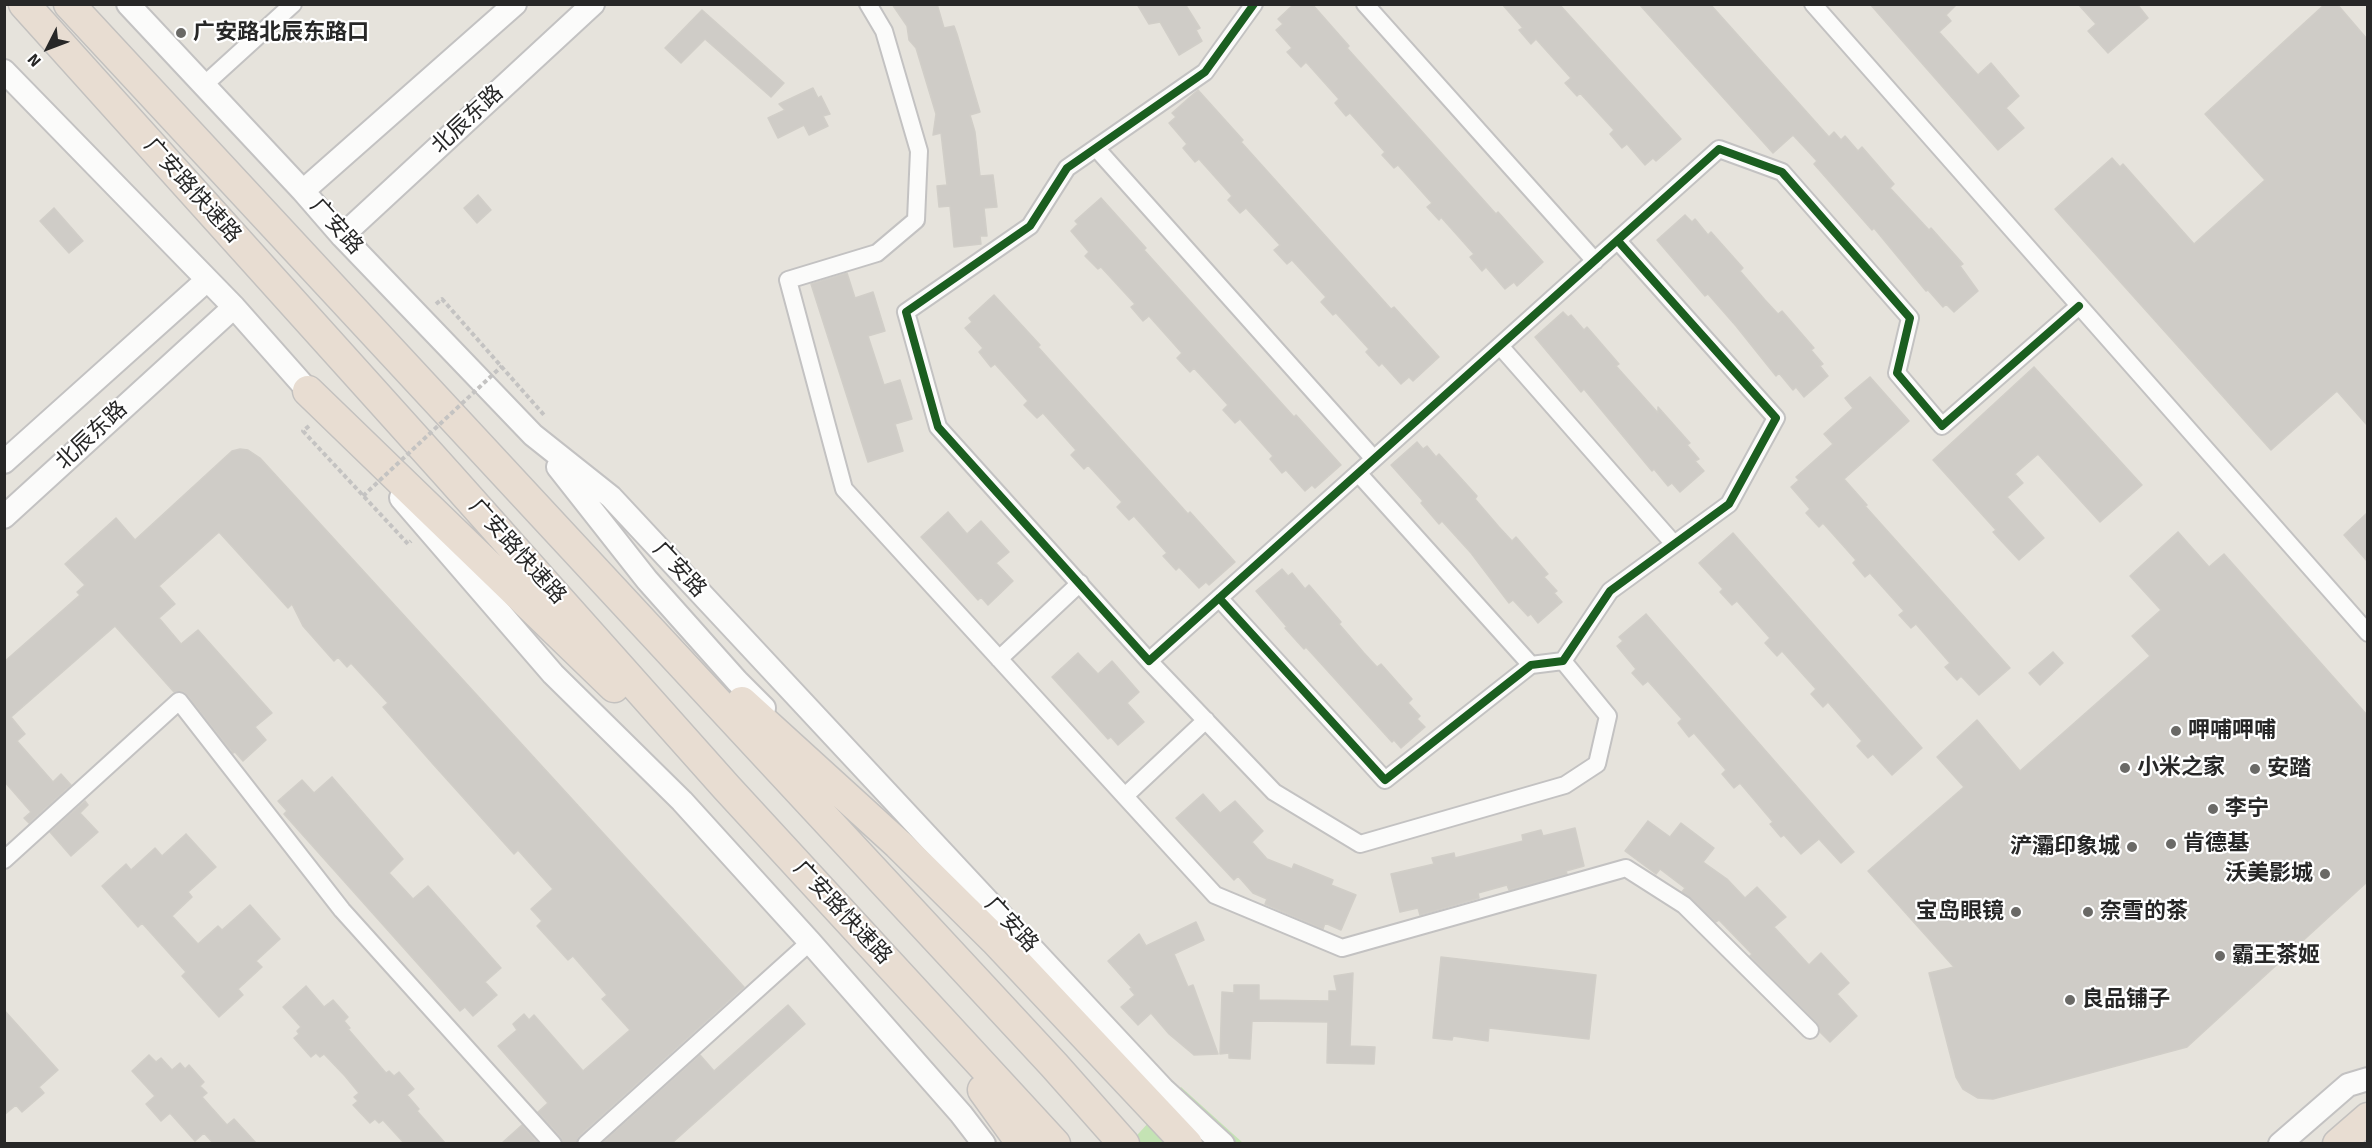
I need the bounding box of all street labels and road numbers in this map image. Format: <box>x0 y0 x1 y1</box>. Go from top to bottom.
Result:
street label: 北辰东路 <box>427 80 509 160</box>
street label: 广安路快速路 <box>138 133 246 249</box>
street label: 广安路 <box>304 194 368 260</box>
street label: 北辰东路 <box>51 396 133 476</box>
street label: 广安路快速路 <box>463 494 571 610</box>
street label: 广安路 <box>647 537 711 603</box>
street label: 广安路快速路 <box>787 856 897 970</box>
street label: 广安路 <box>979 892 1043 958</box>

